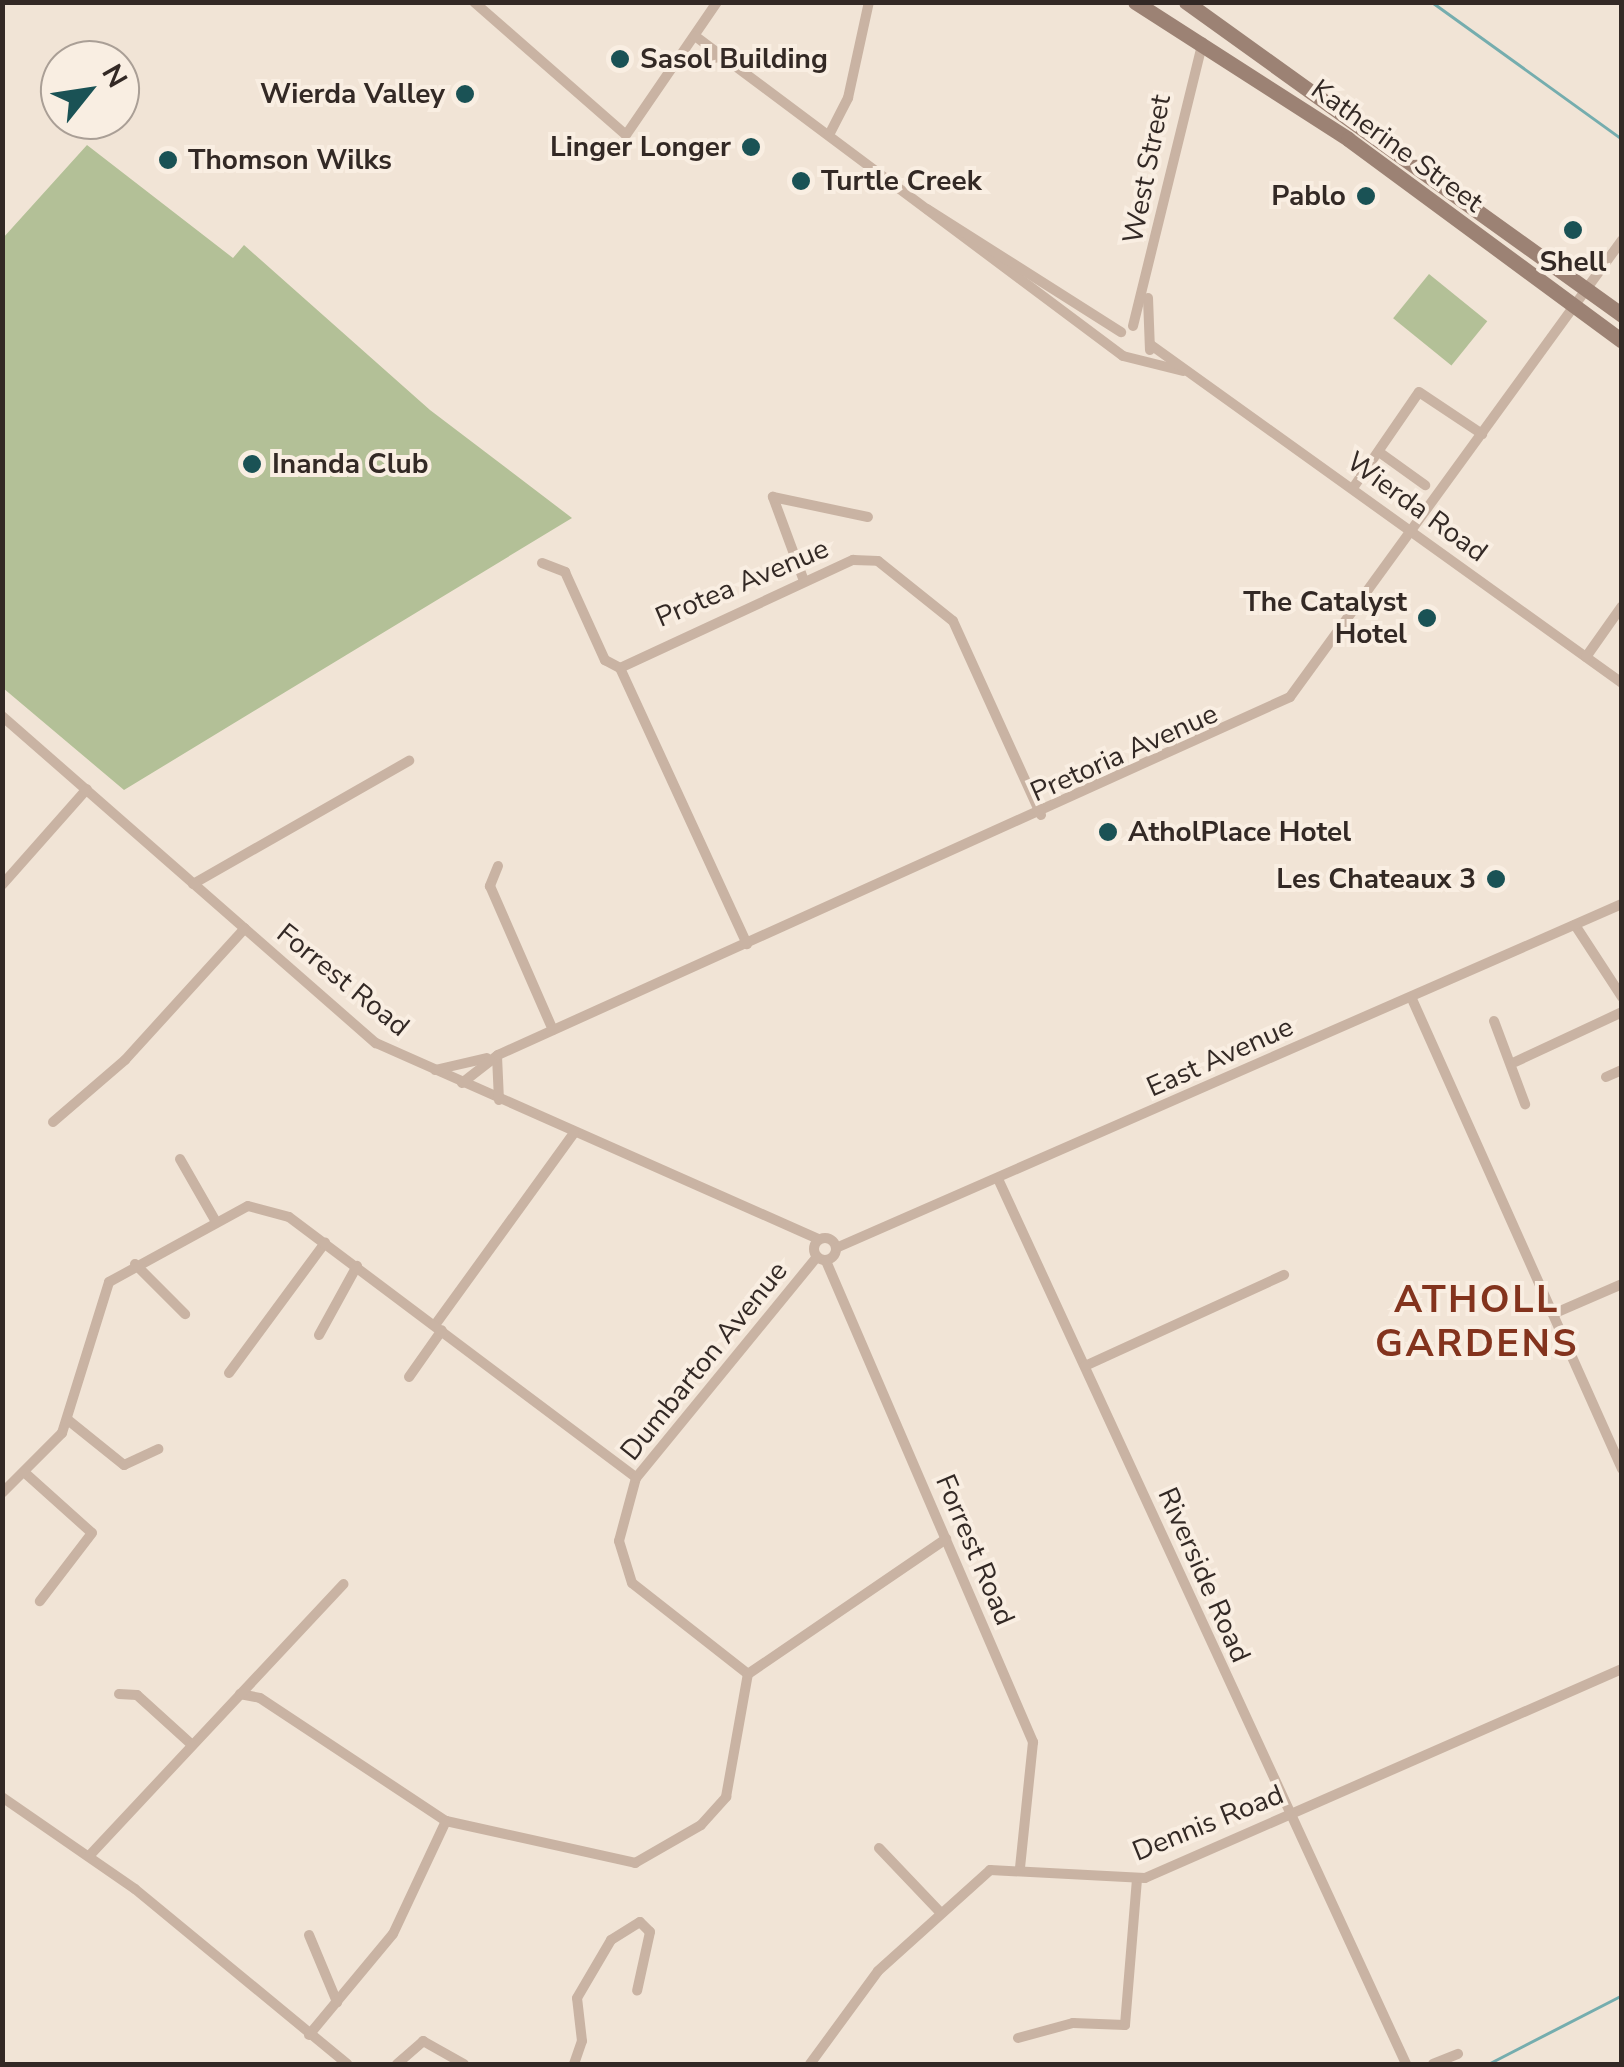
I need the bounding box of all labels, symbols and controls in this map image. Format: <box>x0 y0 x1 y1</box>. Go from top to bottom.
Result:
north arrow <box>40 40 140 140</box>
place label: Sasol Building <box>640 42 828 76</box>
marker: Sasol Building <box>609 48 631 70</box>
text: N <box>93 57 136 95</box>
street label: Katherine Street <box>1305 72 1489 220</box>
place label: Wierda Valley <box>260 77 445 111</box>
marker: Wierda Valley <box>454 83 476 105</box>
street label: West Street <box>1116 92 1178 246</box>
place label: Linger Longer <box>550 130 731 164</box>
marker: Linger Longer <box>740 136 762 158</box>
place label: Thomson Wilks <box>188 143 392 177</box>
marker: Thomson Wilks <box>157 149 179 171</box>
place label: Turtle Creek <box>821 164 982 198</box>
marker: Turtle Creek <box>790 170 812 192</box>
place label: Pablo <box>1271 179 1346 213</box>
marker: Pablo <box>1355 185 1377 207</box>
marker: Shell <box>1562 219 1584 241</box>
place label: Shell <box>1539 245 1607 279</box>
street label: Wierda Road <box>1340 445 1494 569</box>
place label: Inanda Club <box>272 447 429 481</box>
marker: Inanda Club <box>241 453 263 475</box>
street label: Protea Avenue <box>650 531 834 635</box>
place label: The Catalyst Hotel <box>1243 585 1407 651</box>
marker: The Catalyst Hotel <box>1416 607 1438 629</box>
street label: Pretoria Avenue <box>1025 697 1223 809</box>
place label: AtholPlace Hotel <box>1128 815 1351 849</box>
marker: AtholPlace Hotel <box>1097 821 1119 843</box>
place label: Les Chateaux 3 <box>1276 862 1476 896</box>
marker: Les Chateaux 3 <box>1485 868 1507 890</box>
street label: Forrest Road <box>270 916 416 1044</box>
street label: East Avenue <box>1142 1010 1298 1104</box>
street label: Dumbarton Avenue <box>614 1255 794 1467</box>
district label: ATHOLL GARDENS <box>1375 1277 1579 1366</box>
street label: Forrest Road <box>928 1470 1022 1630</box>
street label: Riverside Road <box>1150 1482 1258 1668</box>
street label: Dennis Road <box>1128 1777 1288 1869</box>

